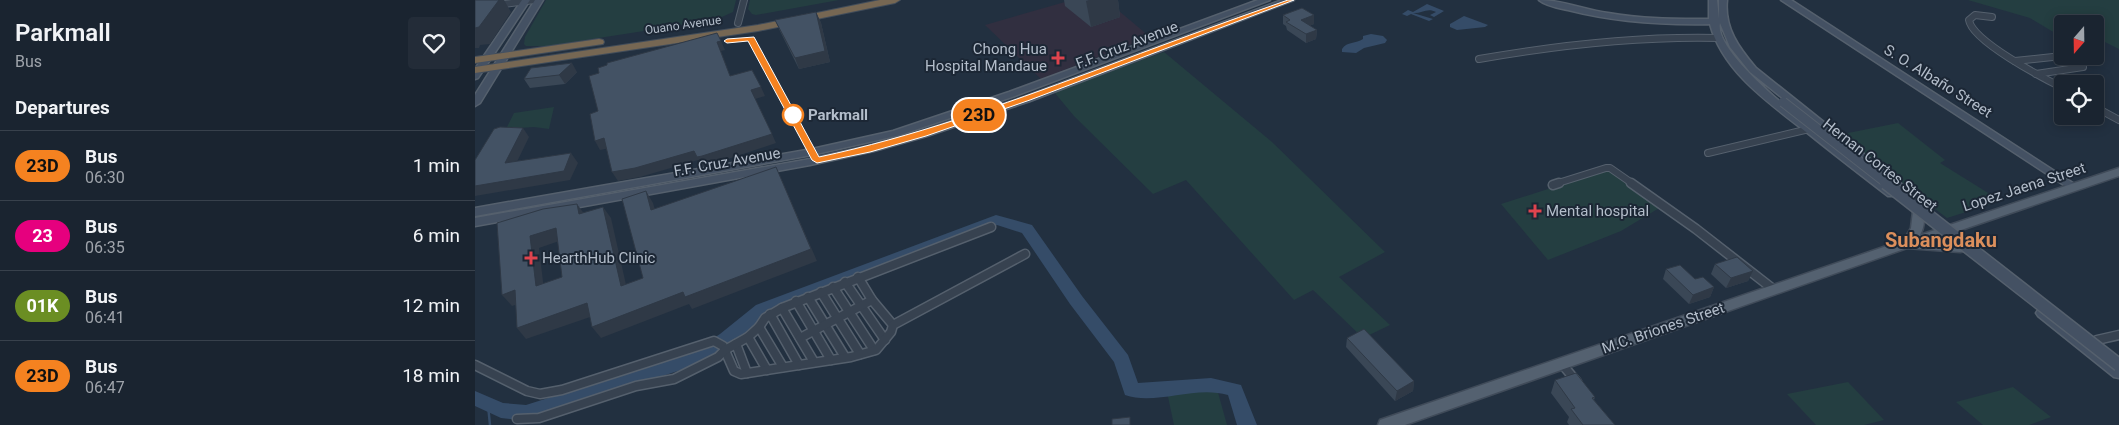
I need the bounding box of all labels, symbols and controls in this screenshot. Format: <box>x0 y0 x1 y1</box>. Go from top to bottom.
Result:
street label: Ouano Avenue <box>644 13 722 37</box>
north arrow <box>2054 15 2104 65</box>
map controls <box>2054 15 2104 125</box>
button: heart <box>408 17 460 69</box>
street label: F.F. Cruz Avenue <box>1073 17 1181 73</box>
text: Parkmall <box>15 19 111 47</box>
place label: Chong Hua Hospital Mandaue <box>925 40 1047 75</box>
street label: S. O. Albaño Street <box>1881 41 1995 122</box>
marker: Chong Hua Hospital Mandaue <box>1051 51 1065 65</box>
text: Bus <box>15 52 42 71</box>
button: locate <box>2054 75 2104 125</box>
text: Departures <box>15 96 110 119</box>
line badge: 23D <box>950 99 1008 131</box>
marker: Parkmall <box>782 104 804 126</box>
text: 23D <box>963 104 995 125</box>
place label: Parkmall <box>808 106 868 124</box>
street label: Hernan Cortes Street <box>1819 115 1941 215</box>
street label: F.F. Cruz Avenue <box>672 144 782 180</box>
text: Bus <box>85 145 118 168</box>
text: 1 min <box>413 154 460 177</box>
text: 23D <box>26 155 59 176</box>
street label: Lopez Jaena Street <box>1960 159 2088 215</box>
text: 06:30 <box>85 168 125 187</box>
place label: Mental hospital <box>1546 202 1649 220</box>
marker: Mental hospital <box>1528 204 1542 218</box>
text: Bus <box>85 215 118 238</box>
text: 6 min <box>413 224 460 247</box>
text: 23 <box>32 225 53 246</box>
district label: Subangdaku <box>1885 228 1997 252</box>
text: 06:35 <box>85 238 125 257</box>
place label: HearthHub Clinic <box>542 249 656 267</box>
marker: HearthHub Clinic <box>524 251 538 265</box>
text: Bus <box>85 285 118 308</box>
text: 12 min <box>402 294 460 317</box>
text: 01K <box>26 295 59 316</box>
street label: M.C. Briones Street <box>1599 299 1727 357</box>
text: 06:41 <box>85 308 125 327</box>
text: Bus <box>85 355 118 378</box>
text: 18 min <box>402 364 460 387</box>
text: 23D <box>26 365 59 386</box>
text: 06:47 <box>85 378 125 397</box>

